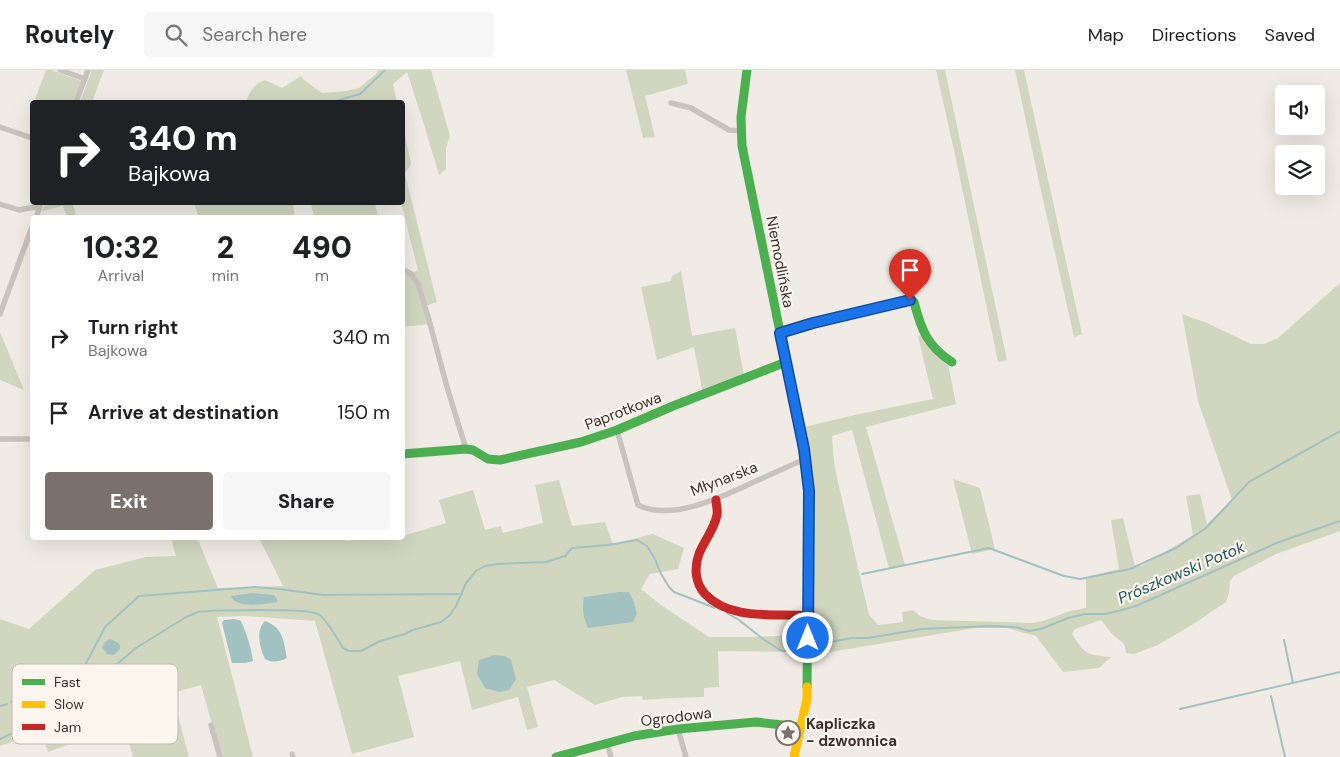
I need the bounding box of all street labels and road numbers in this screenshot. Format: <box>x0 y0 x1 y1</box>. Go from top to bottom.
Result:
street label: Niemodlińska <box>761 214 799 310</box>
street label: Paprotkowa <box>582 387 664 435</box>
street label: Młynarska <box>688 457 760 501</box>
street label: Ogrodowa <box>639 703 713 731</box>

